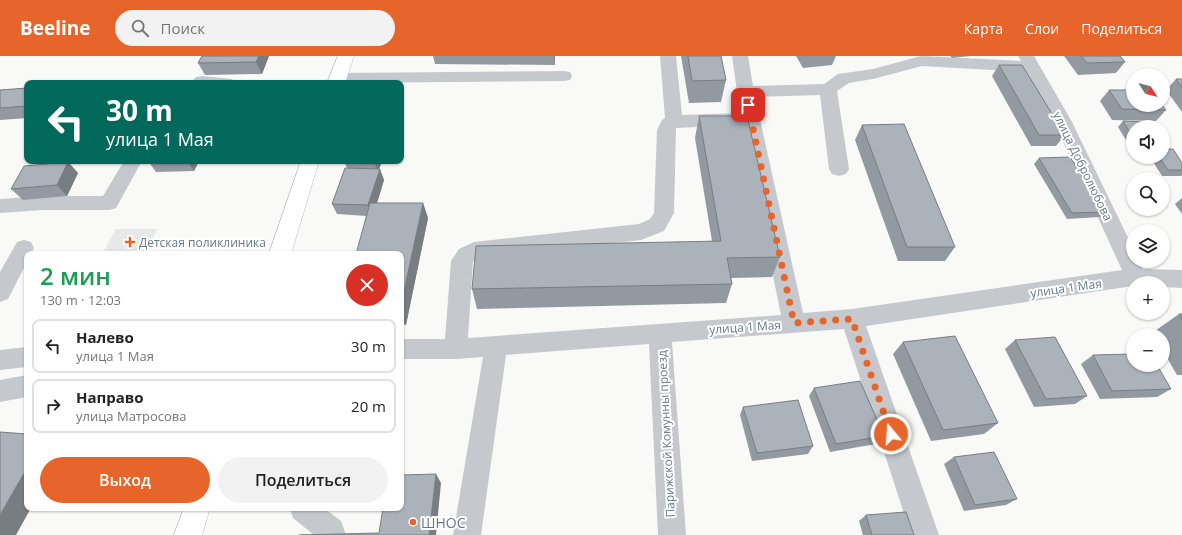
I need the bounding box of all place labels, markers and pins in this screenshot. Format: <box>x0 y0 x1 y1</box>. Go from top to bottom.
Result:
pin <box>731 88 765 122</box>
place label: Детская поликлиника <box>139 234 266 251</box>
marker: Детская поликлиника <box>124 236 136 248</box>
place label: ШНОС <box>421 513 466 532</box>
marker: ШНОС <box>408 517 418 527</box>

